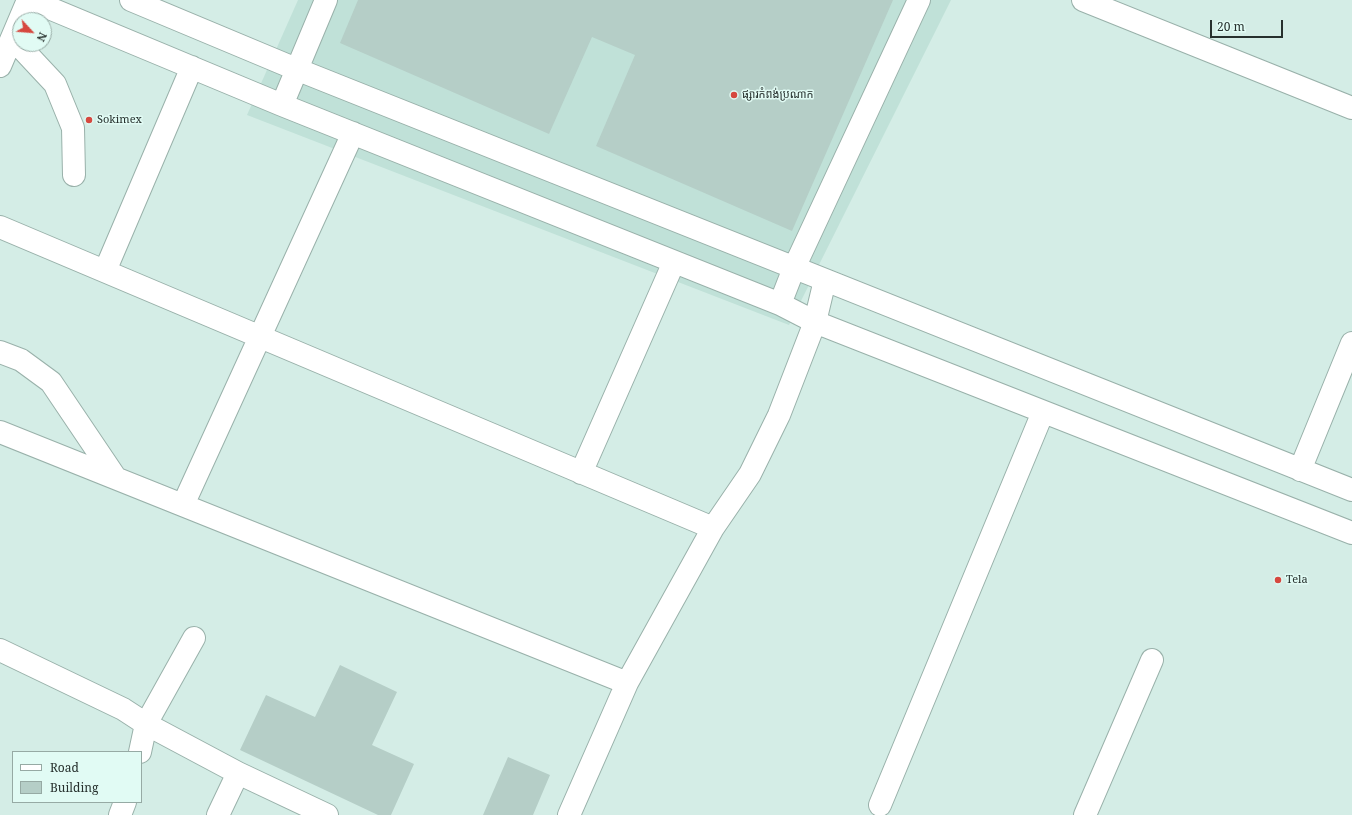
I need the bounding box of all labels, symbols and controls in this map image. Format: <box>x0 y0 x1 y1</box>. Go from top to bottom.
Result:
north arrow <box>12 12 52 52</box>
scale bar <box>1212 12 1285 38</box>
text: 20 m <box>1217 18 1245 35</box>
text: N <box>34 30 51 44</box>
place label: ផ្សារកំពង់ប្រណាក <box>742 88 813 102</box>
marker: ផ្សារកំពង់ប្រណាក <box>729 90 739 100</box>
place label: Sokimex <box>97 113 142 127</box>
marker: Sokimex <box>84 115 94 125</box>
place label: Tela <box>1286 573 1308 587</box>
marker: Tela <box>1273 575 1283 585</box>
legend <box>12 751 142 803</box>
text: Road <box>50 759 79 776</box>
text: Building <box>50 779 98 796</box>

